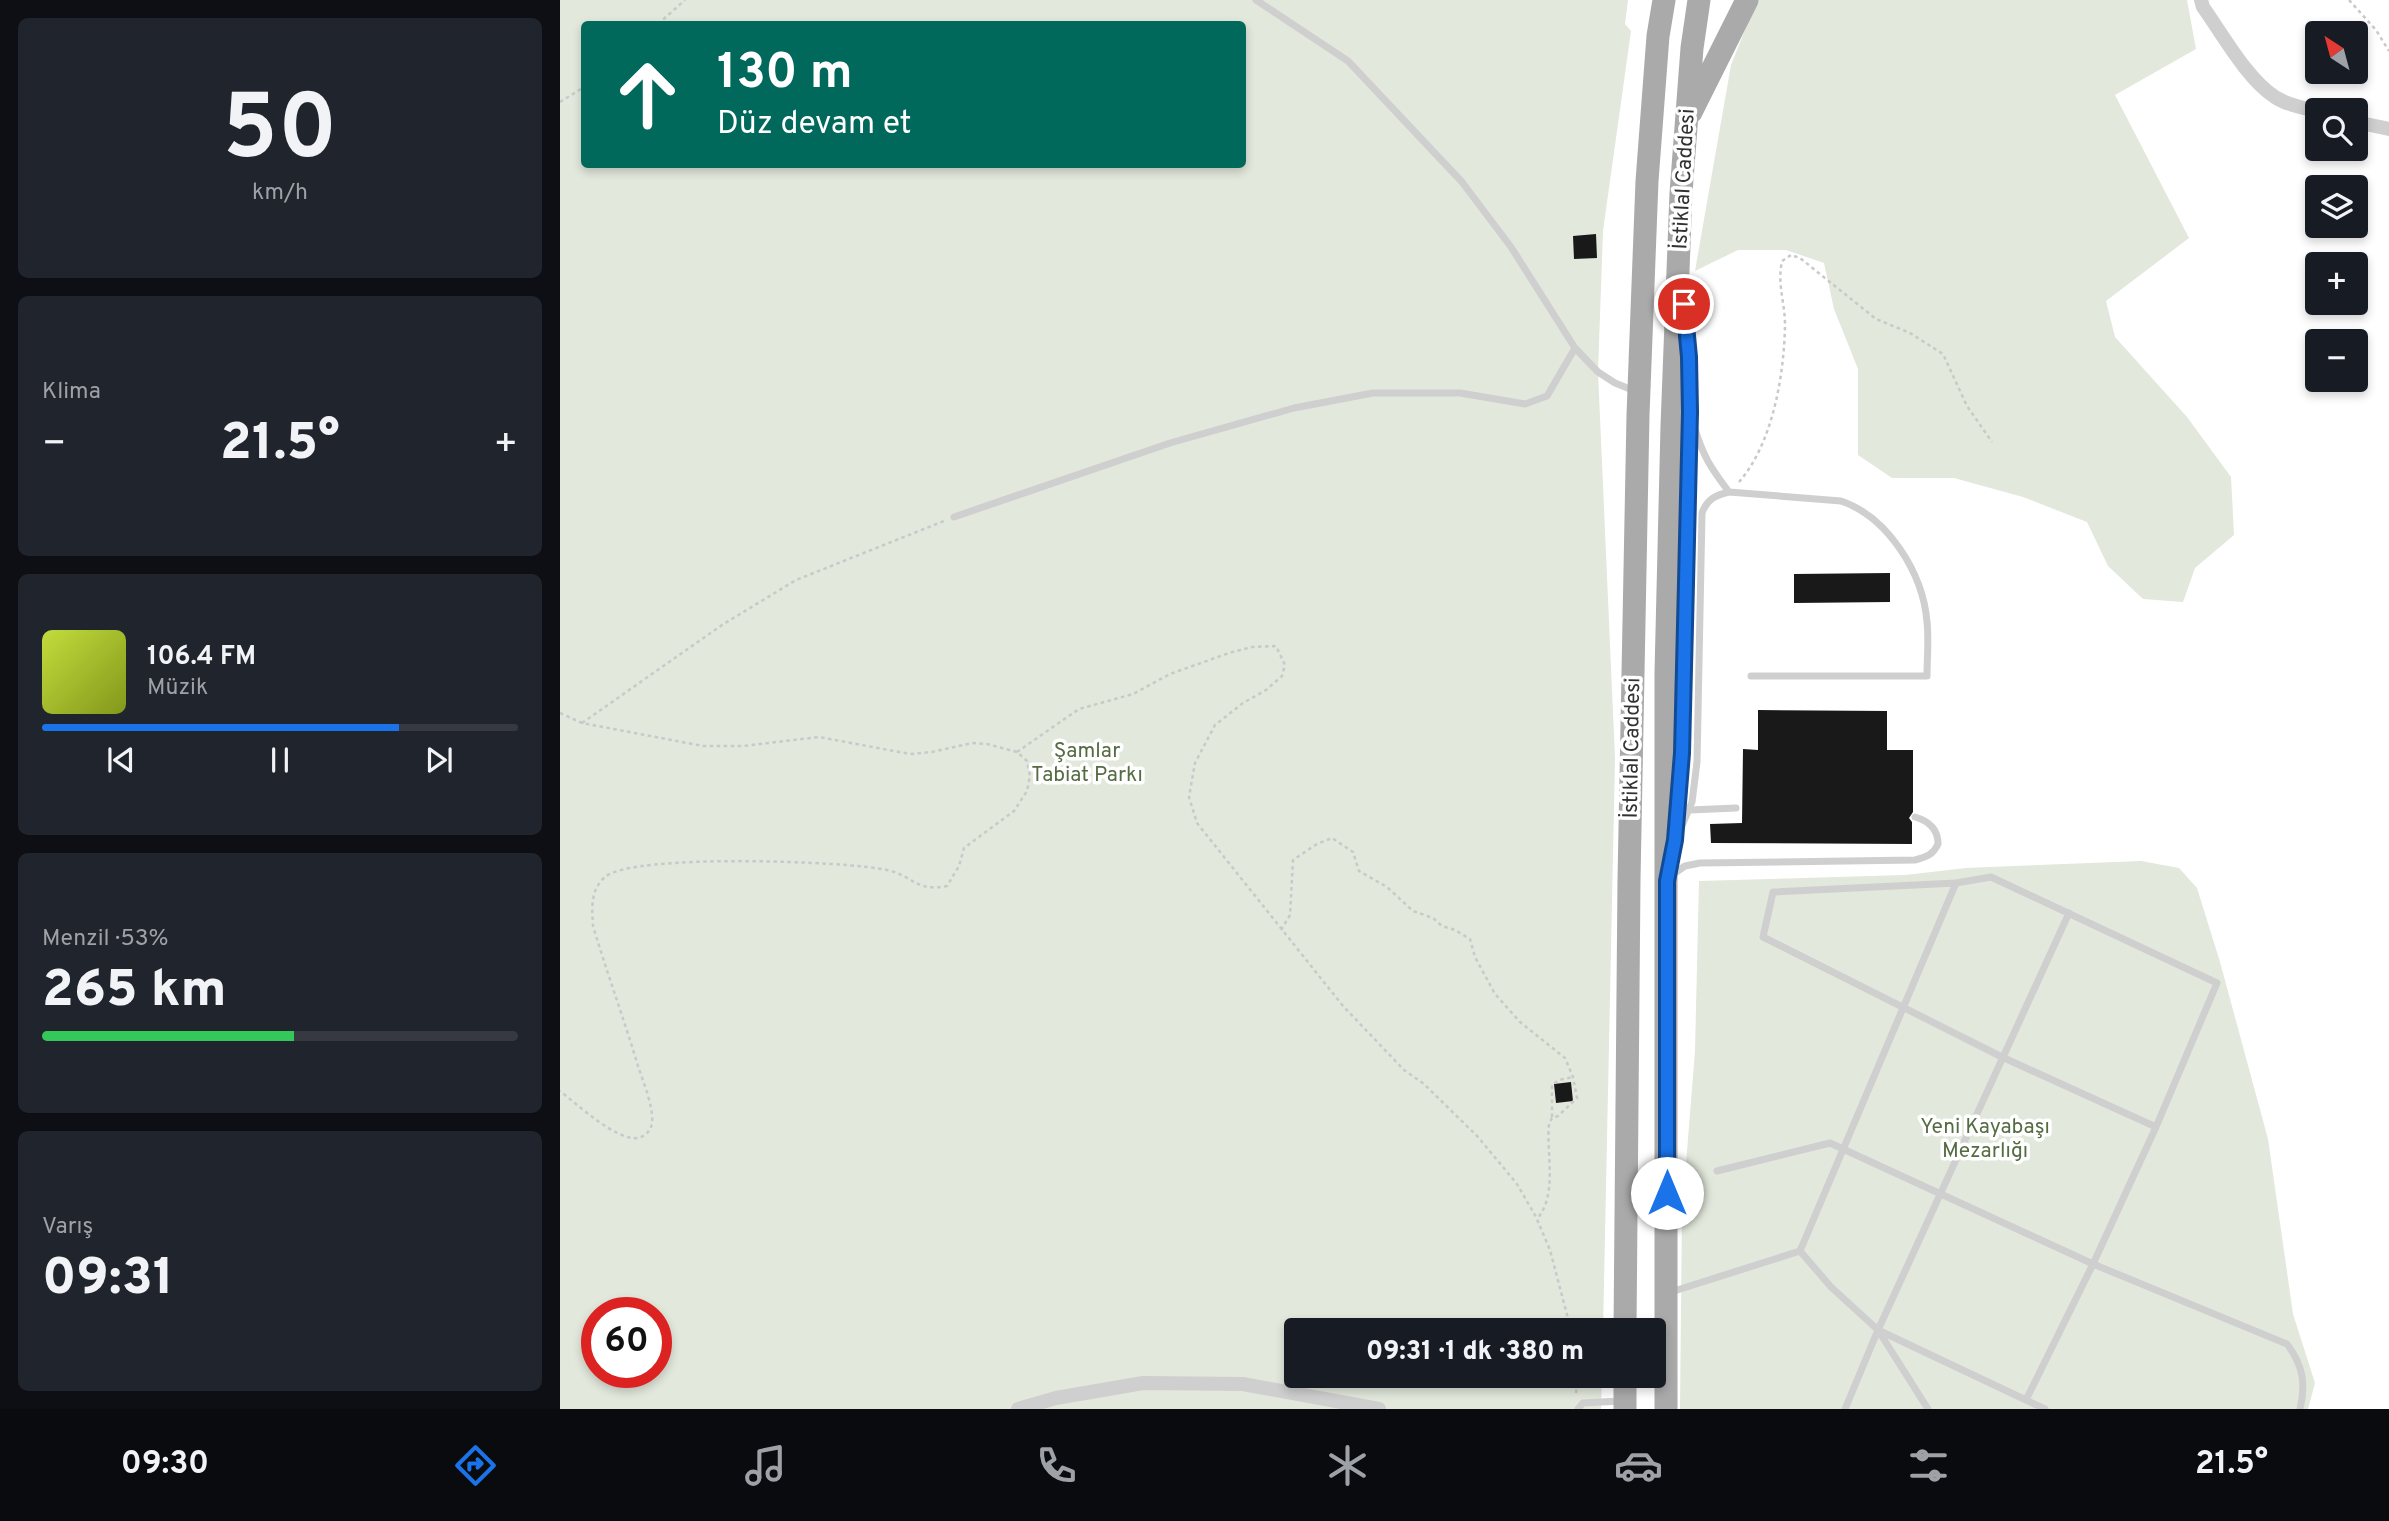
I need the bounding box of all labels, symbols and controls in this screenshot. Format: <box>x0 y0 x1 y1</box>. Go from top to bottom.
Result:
north arrow <box>2305 21 2368 84</box>
map controls <box>2305 21 2368 392</box>
text: 130 m <box>717 44 853 106</box>
icon: ahead <box>602 49 693 140</box>
text: 50 <box>222 76 338 191</box>
button: search <box>2305 98 2368 161</box>
text: Düz devam et <box>717 105 912 145</box>
street label: İstiklal Caddesi <box>1667 108 1702 250</box>
button: layers <box>2305 175 2368 238</box>
text: km/h <box>252 179 308 208</box>
button: + <box>2305 252 2368 315</box>
pin <box>1654 274 1714 334</box>
icon: arrive <box>1665 285 1703 323</box>
button: − <box>2305 329 2368 392</box>
text: Klima <box>42 378 101 407</box>
text: 21.5° <box>220 412 340 478</box>
text: − <box>42 421 67 470</box>
text: + <box>493 421 518 470</box>
text: 106.4 FM <box>147 641 256 674</box>
text: Müzik <box>147 674 208 703</box>
street label: İstiklal Caddesi <box>1618 677 1647 819</box>
park label: Şamlar Tabiat Parkı <box>1031 738 1143 789</box>
icon: previous <box>102 741 140 779</box>
icon: pause <box>261 741 299 779</box>
icon: next <box>420 741 458 779</box>
text: Menzil · 53% <box>42 925 169 954</box>
text: 265 km <box>42 959 226 1025</box>
park label: Yeni Kayabaşı Mezarlığı <box>1920 1114 2050 1165</box>
position arrow <box>1630 1156 1704 1230</box>
text: Varış <box>42 1213 93 1242</box>
text: 09:31 <box>42 1247 174 1313</box>
speed limit sign: 60 <box>581 1297 672 1388</box>
text: 09:31 · 1 dk · 380 m <box>1366 1336 1584 1369</box>
icon: directions <box>451 1441 500 1490</box>
icon: music <box>741 1441 790 1490</box>
icon: phone <box>1032 1441 1081 1490</box>
icon: climate <box>1323 1441 1372 1490</box>
icon: car <box>1614 1441 1663 1490</box>
icon: filters <box>1904 1441 1953 1490</box>
text: 09:30 <box>121 1445 209 1485</box>
text: 21.5° <box>2195 1445 2268 1485</box>

